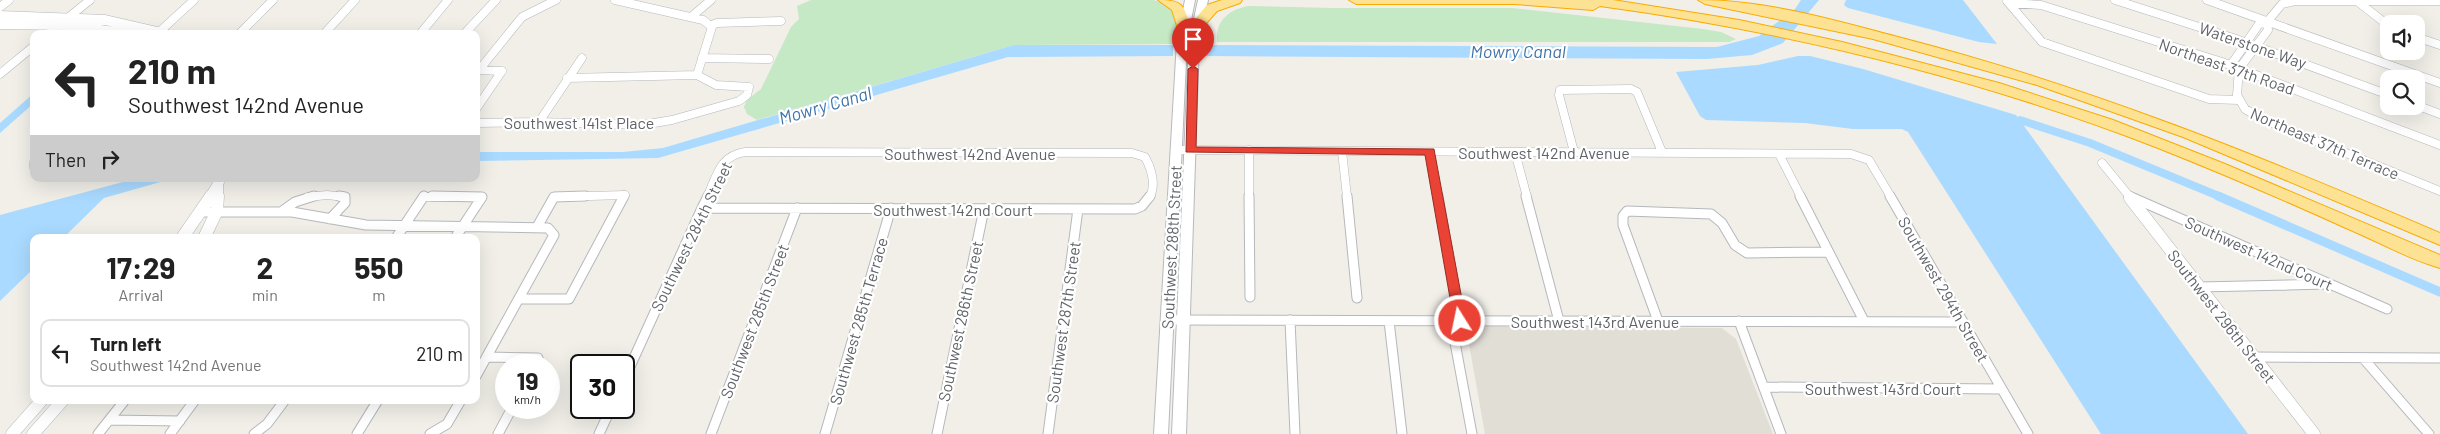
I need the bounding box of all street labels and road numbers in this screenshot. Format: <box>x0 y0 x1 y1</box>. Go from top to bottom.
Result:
street label: Waterstone Way <box>2197 18 2310 72</box>
street label: Northeast 37th Road <box>2157 34 2297 98</box>
street label: Northeast 37th Terrace <box>2248 103 2402 183</box>
street label: Southwest 141st Place <box>504 113 654 132</box>
street label: Southwest 142nd Avenue <box>1458 143 1630 162</box>
street label: Southwest 142nd Avenue <box>884 144 1056 163</box>
street label: Southwest 284th Street <box>646 158 736 314</box>
street label: Southwest 288th Street <box>1157 165 1185 329</box>
street label: Southwest 142nd Court <box>873 200 1033 219</box>
street label: Southwest 142nd Court <box>2182 212 2336 294</box>
street label: Southwest 294th Street <box>1895 213 1993 365</box>
street label: Southwest 285th Terrace <box>825 235 891 407</box>
street label: Southwest 286th Street <box>934 239 986 403</box>
street label: Southwest 287th Street <box>1042 240 1084 404</box>
street label: Southwest 285th Street <box>716 241 792 401</box>
street label: Southwest 296th Street <box>2164 246 2280 386</box>
street label: Southwest 143rd Avenue <box>1511 312 1679 331</box>
street label: Southwest 143rd Court <box>1805 379 1961 398</box>

